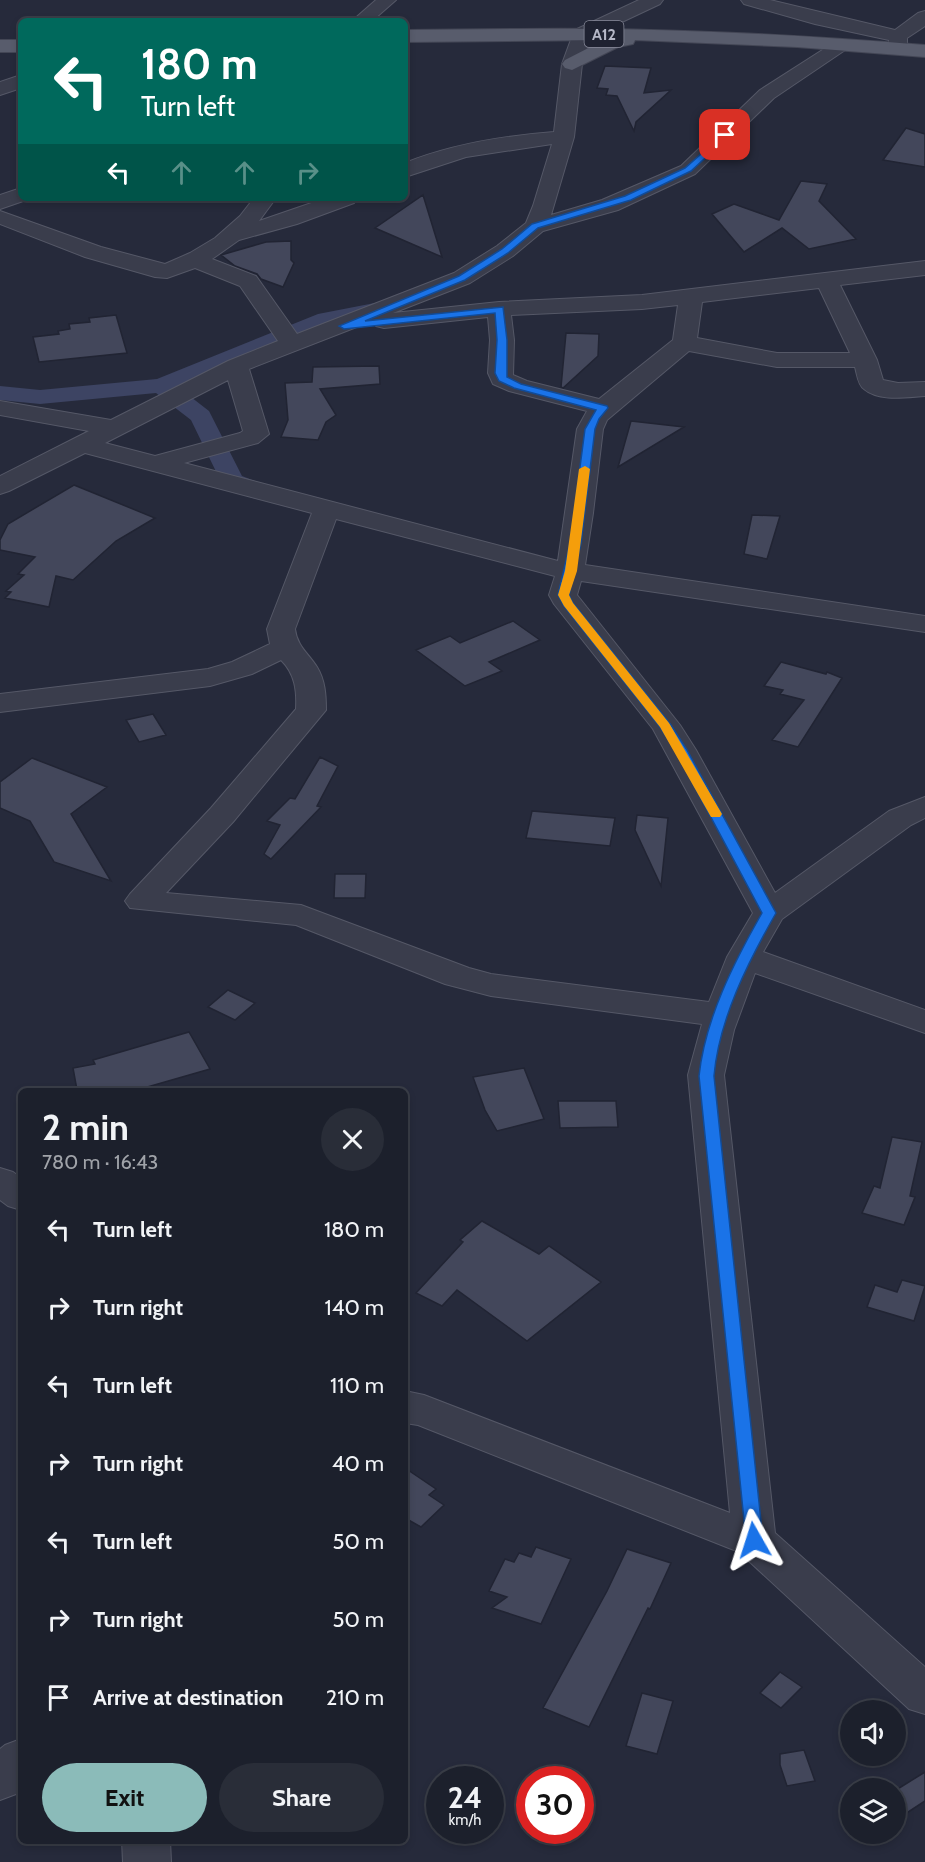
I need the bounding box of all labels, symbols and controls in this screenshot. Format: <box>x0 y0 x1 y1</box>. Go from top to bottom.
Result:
road number: A12 <box>584 21 624 47</box>
text: 180 m <box>141 38 257 90</box>
icon: left <box>42 42 120 120</box>
text: Turn left <box>141 90 235 123</box>
pin <box>699 109 750 160</box>
icon: arrive <box>708 118 741 151</box>
icon: left <box>102 156 135 189</box>
icon: ahead <box>165 156 198 189</box>
icon: ahead <box>228 156 261 189</box>
icon: right <box>291 156 324 189</box>
text: 2 min <box>42 1105 129 1149</box>
button: close <box>321 1108 384 1171</box>
text: 780 m · 16:43 <box>42 1150 158 1174</box>
icon: left <box>42 1213 75 1246</box>
text: Turn left <box>93 1216 172 1243</box>
text: 180 m <box>324 1216 384 1243</box>
icon: right <box>42 1291 75 1324</box>
text: Turn right <box>93 1294 183 1321</box>
text: 140 m <box>325 1294 384 1321</box>
icon: left <box>42 1369 75 1402</box>
text: Turn left <box>93 1372 172 1399</box>
text: 110 m <box>330 1372 384 1399</box>
icon: right <box>42 1447 75 1480</box>
text: Turn right <box>93 1450 183 1477</box>
text: 40 m <box>332 1450 384 1477</box>
position arrow <box>722 1508 786 1572</box>
icon: left <box>42 1525 75 1558</box>
text: Turn left <box>93 1528 172 1555</box>
text: 50 m <box>332 1528 384 1555</box>
icon: right <box>42 1603 75 1636</box>
text: Turn right <box>93 1606 183 1633</box>
text: 50 m <box>332 1606 384 1633</box>
icon: arrive <box>42 1681 75 1714</box>
text: Arrive at destination <box>93 1684 283 1711</box>
text: 210 m <box>326 1684 384 1711</box>
map controls <box>840 1700 906 1844</box>
button: sound <box>840 1700 906 1766</box>
button: Exit <box>42 1763 207 1832</box>
button: Share <box>219 1763 384 1832</box>
speed limit sign: 30 <box>516 1766 594 1844</box>
button: layers <box>840 1778 906 1844</box>
text: 24 <box>448 1779 482 1816</box>
text: km/h <box>449 1811 481 1829</box>

